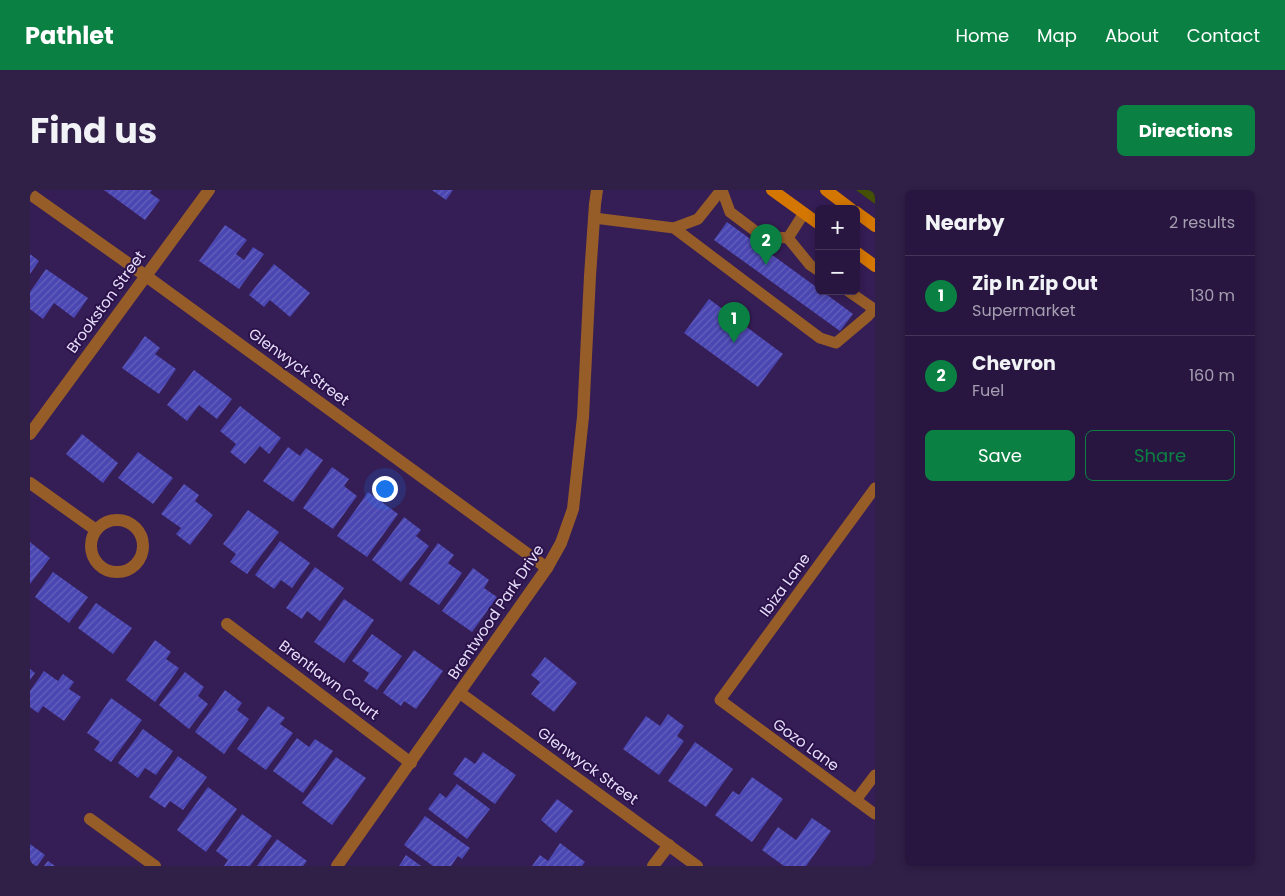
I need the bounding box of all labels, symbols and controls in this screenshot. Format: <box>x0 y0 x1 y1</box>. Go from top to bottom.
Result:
text: Pathlet <box>25 19 114 52</box>
text: Home <box>955 23 1009 48</box>
text: Map <box>1037 23 1077 48</box>
text: About <box>1105 23 1159 48</box>
text: Contact <box>1187 23 1260 48</box>
button: Directions <box>1117 105 1255 156</box>
text: Find us <box>30 106 157 155</box>
map controls <box>815 205 860 295</box>
button: + <box>815 205 860 250</box>
text: Nearby <box>925 208 1005 237</box>
text: 2 results <box>1169 211 1235 234</box>
pin: 2 <box>750 224 782 265</box>
street label: Brookston Street <box>61 246 150 357</box>
button: − <box>815 250 860 295</box>
text: Zip In Zip Out <box>972 270 1098 297</box>
text: 1 <box>938 284 944 307</box>
text: 130 m <box>1190 284 1235 307</box>
text: Supermarket <box>972 299 1076 322</box>
pin: 1 <box>718 302 750 343</box>
street label: Glenwyck Street <box>245 323 354 410</box>
text: Chevron <box>972 350 1056 377</box>
text: 2 <box>936 364 946 387</box>
text: 160 m <box>1189 364 1235 387</box>
text: Fuel <box>972 379 1004 402</box>
button: Save <box>925 430 1075 481</box>
button: Share <box>1085 430 1235 481</box>
your location <box>372 476 398 502</box>
street label: Brentwood Park Drive <box>443 540 549 683</box>
street label: Ibiza Lane <box>754 549 815 621</box>
street label: Brentlawn Court <box>275 635 384 724</box>
street label: Gozo Lane <box>769 713 844 776</box>
street label: Glenwyck Street <box>534 722 643 809</box>

